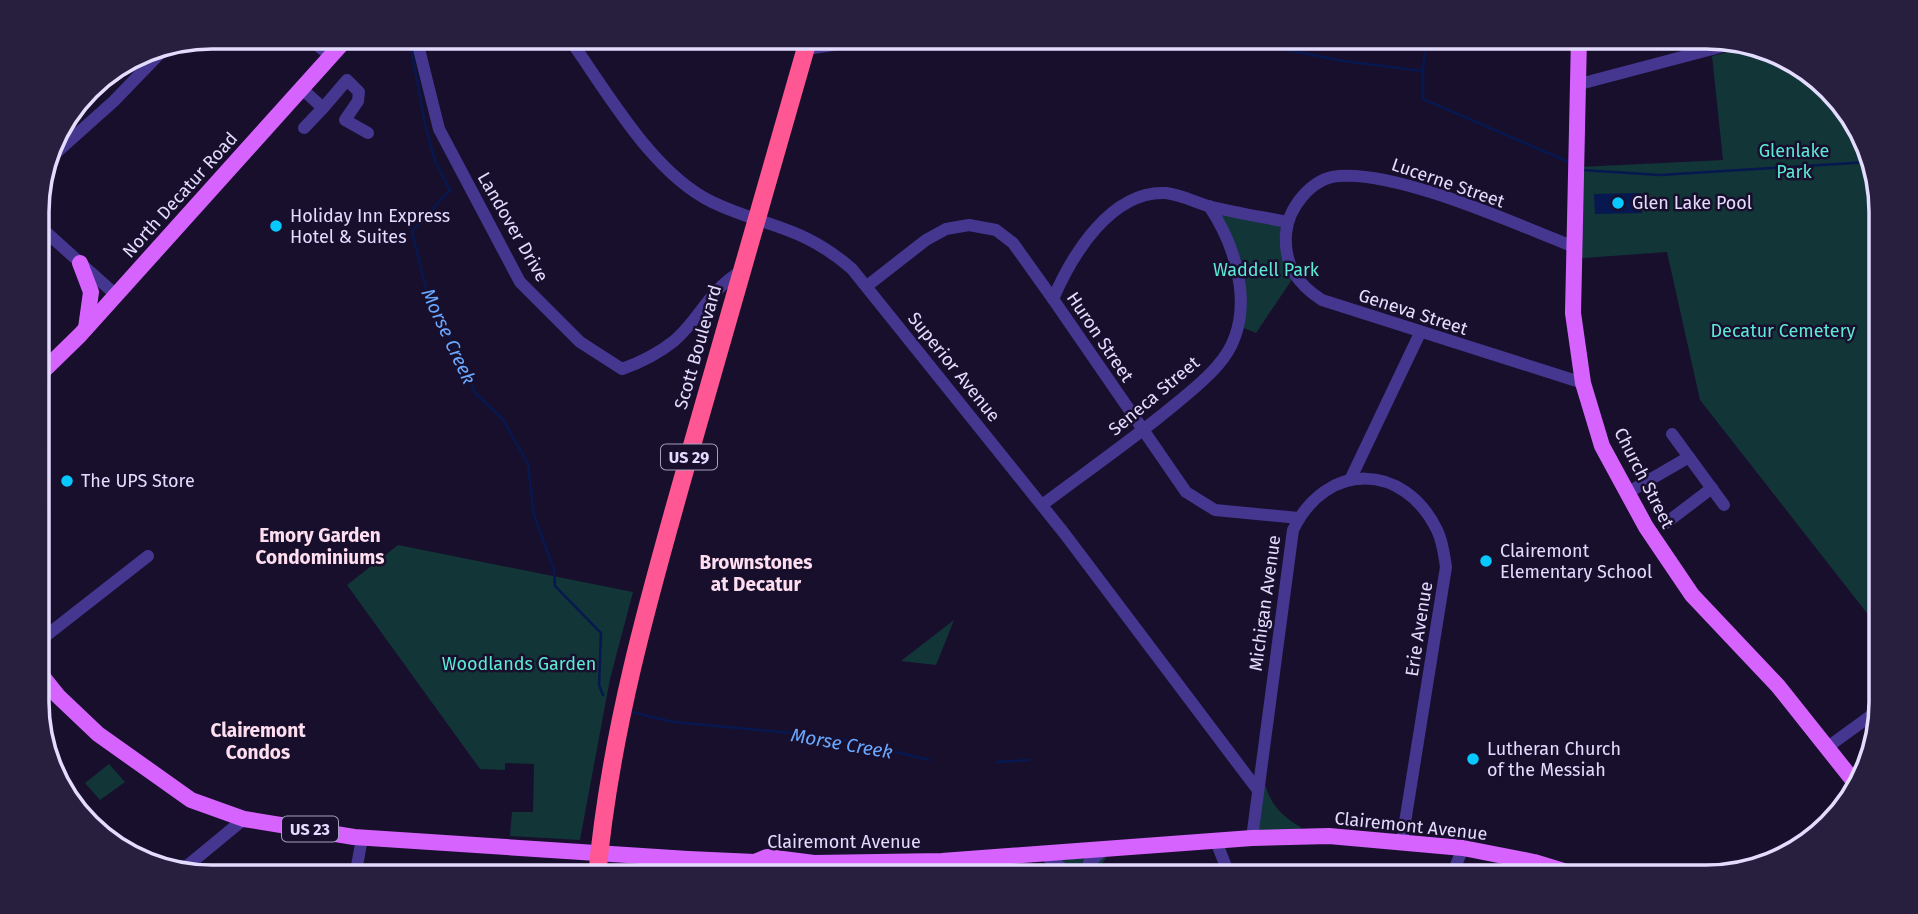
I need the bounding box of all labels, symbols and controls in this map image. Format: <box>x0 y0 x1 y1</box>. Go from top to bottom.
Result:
street label: North Decatur Road <box>118 128 242 262</box>
park label: Glenlake Park <box>1759 140 1829 183</box>
street label: Lucerne Street <box>1389 153 1508 213</box>
street label: Landover Drive <box>473 168 553 286</box>
place label: Glen Lake Pool <box>1632 192 1752 214</box>
marker: Glen Lake Pool <box>1610 195 1626 211</box>
place label: Holiday Inn Express Hotel & Suites <box>290 205 450 248</box>
marker: Holiday Inn Express Hotel & Suites <box>268 218 284 234</box>
park label: Waddell Park <box>1213 259 1320 281</box>
street label: Scott Boulevard <box>670 282 726 412</box>
street label: Geneva Street <box>1356 284 1471 340</box>
water label: Morse Creek <box>416 285 481 388</box>
street label: Huron Street <box>1062 288 1138 387</box>
street label: Superior Avenue <box>903 308 1005 426</box>
park label: Decatur Cemetery <box>1711 320 1856 342</box>
street label: Seneca Street <box>1104 351 1204 440</box>
street label: Church Street <box>1609 424 1679 532</box>
road number: US 29 <box>661 445 717 470</box>
place label: The UPS Store <box>81 470 195 492</box>
marker: The UPS Store <box>59 473 75 489</box>
district label: Emory Garden Condominiums <box>256 524 384 569</box>
street label: Michigan Avenue <box>1245 534 1285 672</box>
place label: Clairemont Elementary School <box>1500 540 1652 583</box>
district label: Brownstones at Decatur <box>700 551 812 596</box>
marker: Clairemont Elementary School <box>1478 553 1494 569</box>
street label: Erie Avenue <box>1401 580 1437 678</box>
park label: Woodlands Garden <box>442 653 596 675</box>
district label: Clairemont Condos <box>210 719 306 764</box>
water label: Morse Creek <box>789 723 895 764</box>
place label: Lutheran Church of the Messiah <box>1487 738 1621 781</box>
marker: Lutheran Church of the Messiah <box>1465 751 1481 767</box>
street label: Clairemont Avenue <box>1333 807 1489 845</box>
road number: US 23 <box>282 816 338 842</box>
street label: Clairemont Avenue <box>767 831 921 853</box>

